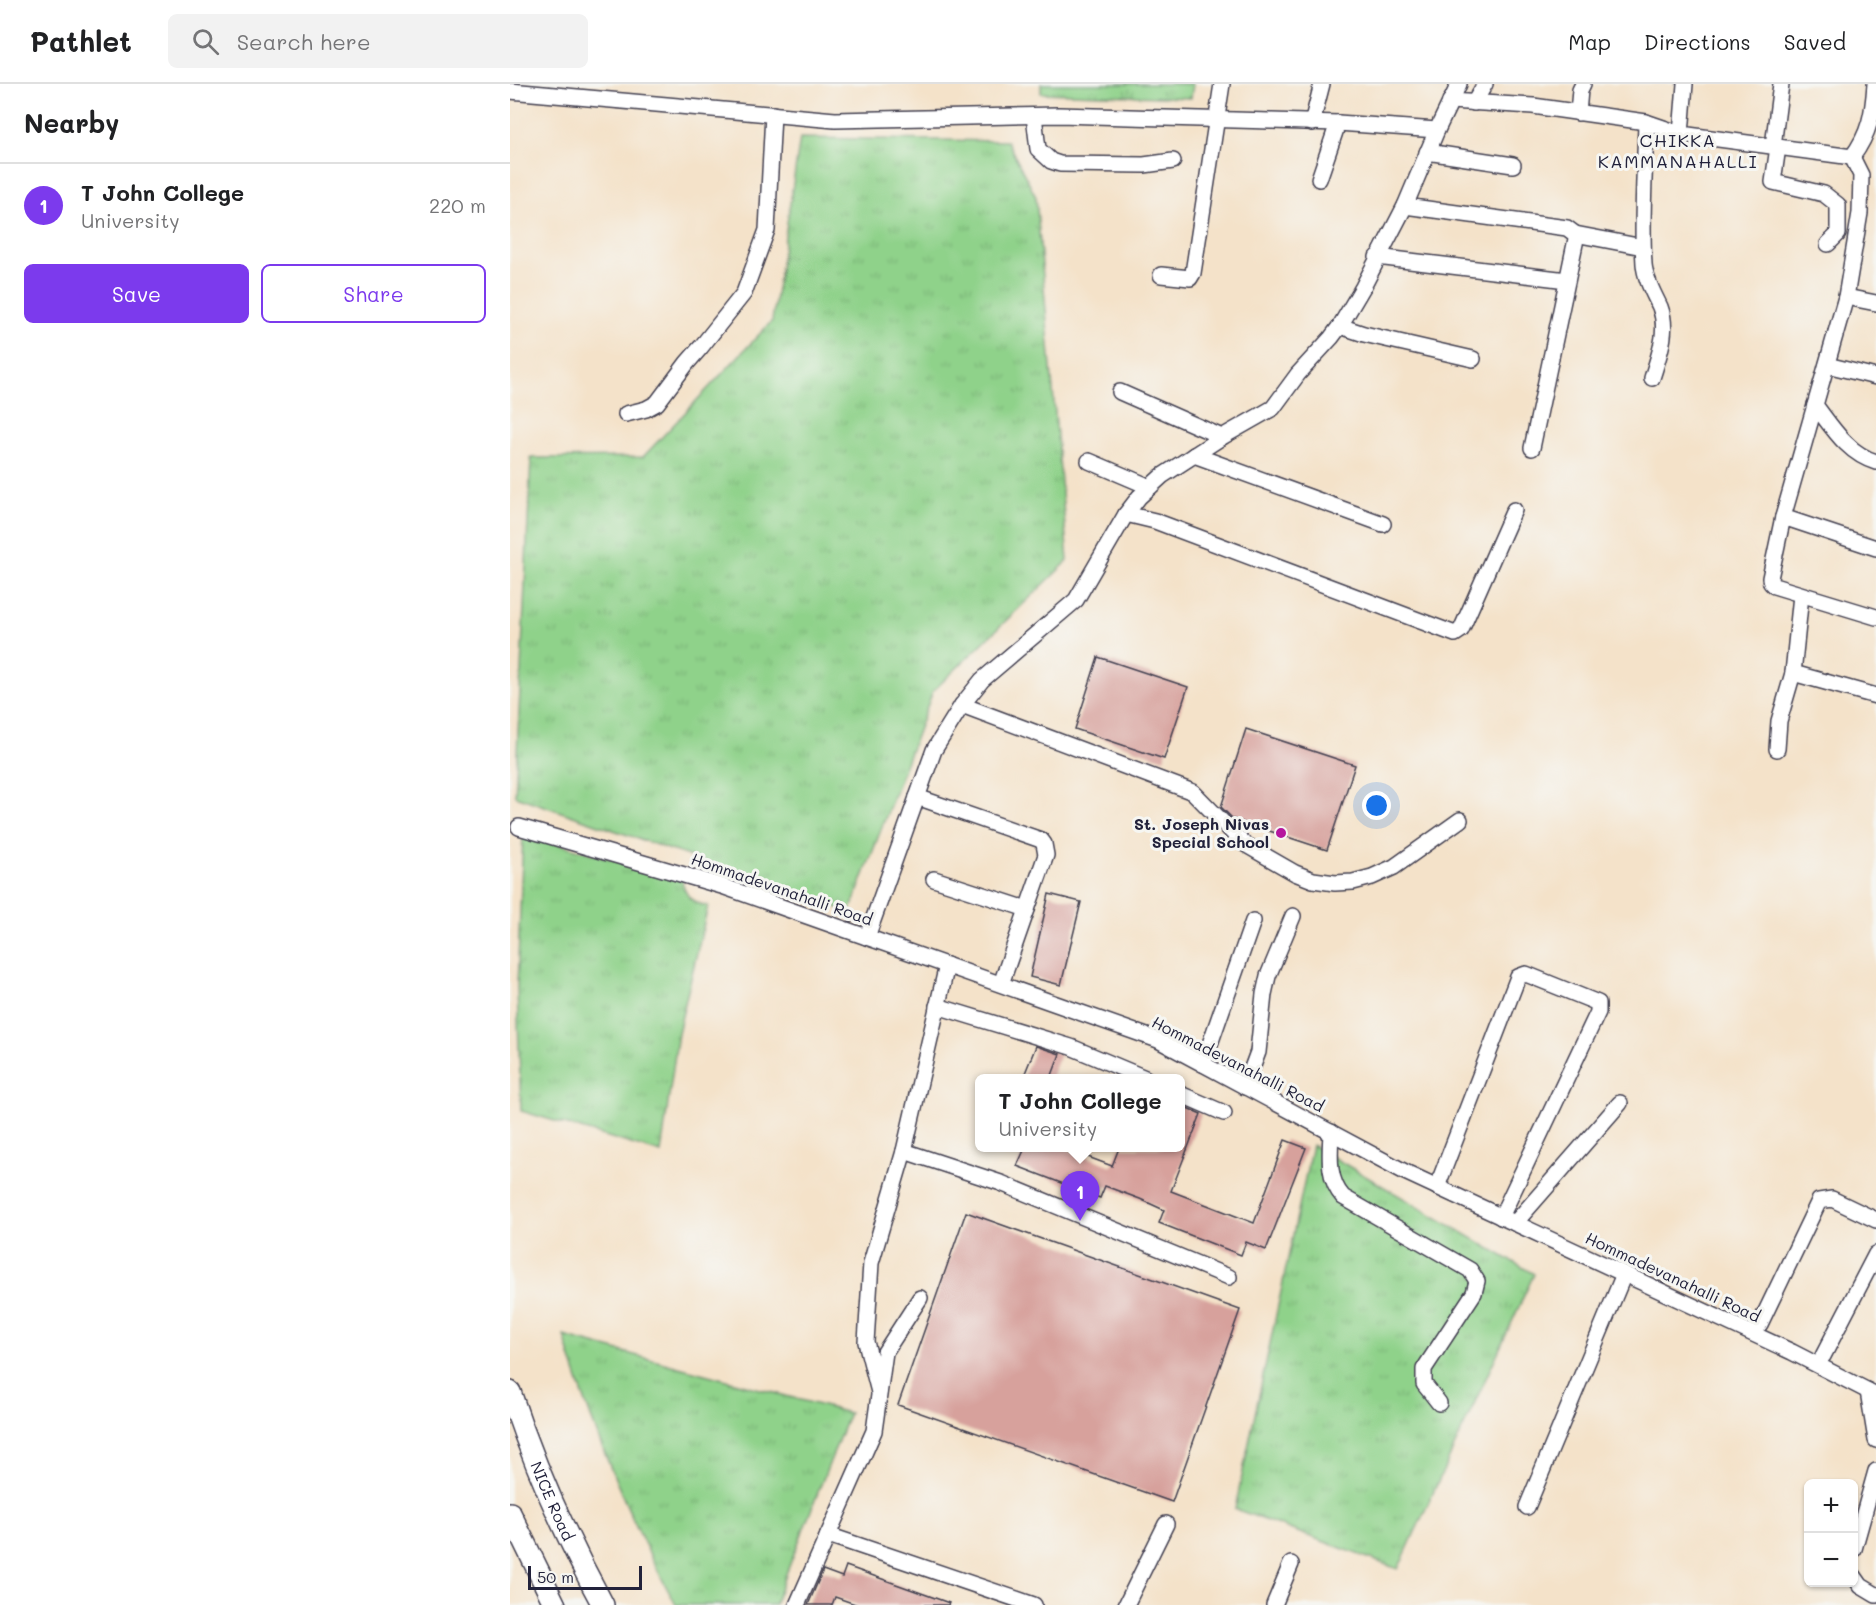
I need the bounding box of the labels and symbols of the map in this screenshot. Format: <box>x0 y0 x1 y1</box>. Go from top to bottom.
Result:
district label: CHIKKA KAMMANAHALLI <box>1598 128 1758 173</box>
your location <box>1362 791 1391 820</box>
place label: St. Joseph Nivas Special School <box>1134 813 1269 852</box>
marker: St. Joseph Nivas Special School <box>1274 826 1288 840</box>
street label: Hommadevanahalli Road <box>689 848 876 929</box>
street label: Hommadevanahalli Road <box>1149 1011 1328 1116</box>
pin: 1 <box>1060 1172 1100 1221</box>
street label: Hommadevanahalli Road <box>1582 1227 1764 1326</box>
street label: NICE Road <box>526 1458 580 1544</box>
scale bar <box>528 1563 642 1590</box>

